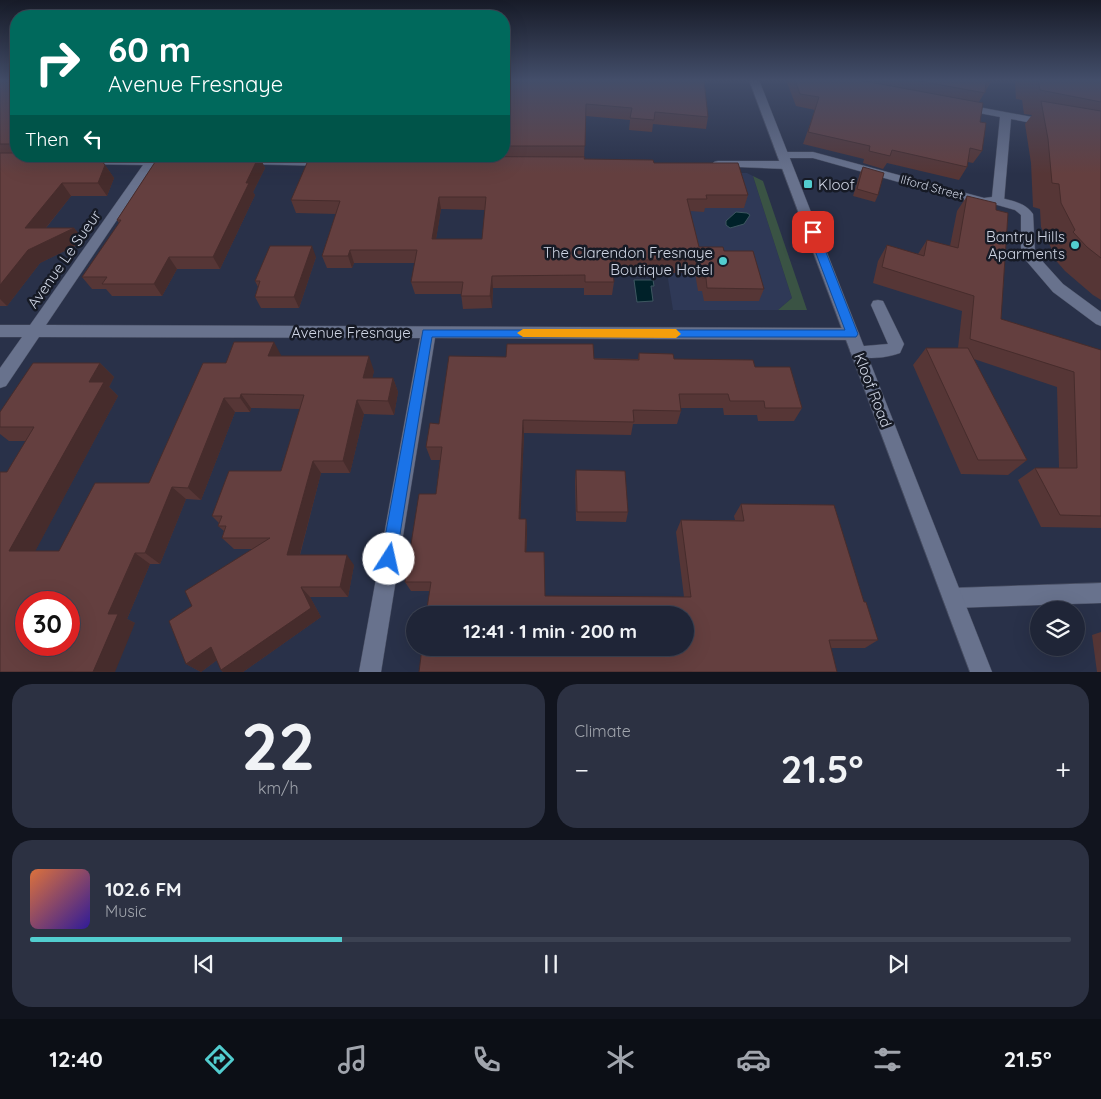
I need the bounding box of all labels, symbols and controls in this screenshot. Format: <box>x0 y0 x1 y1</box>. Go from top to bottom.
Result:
text: 60 m <box>108 27 191 71</box>
icon: right <box>25 30 90 95</box>
text: Avenue Fresnaye <box>108 70 283 98</box>
icon: left <box>79 125 107 153</box>
text: Then <box>25 127 69 151</box>
street label: Ilford Street <box>899 171 965 203</box>
place label: Kloof <box>818 175 856 194</box>
marker: Kloof <box>802 178 814 190</box>
street label: Avenue Le Sueur <box>23 206 105 312</box>
pin <box>792 211 834 253</box>
icon: arrive <box>799 218 827 246</box>
place label: Bantry Hills Aparments <box>986 227 1065 263</box>
marker: Bantry Hills Aparments <box>1069 239 1081 251</box>
place label: The Clarendon Fresnaye Boutique Hotel <box>543 243 713 279</box>
marker: The Clarendon Fresnaye Boutique Hotel <box>717 255 729 267</box>
street label: Avenue Fresnaye <box>291 323 411 342</box>
street label: Kloof Road <box>850 350 896 430</box>
position arrow <box>362 532 414 584</box>
speed limit sign: 30 <box>15 591 80 656</box>
map controls <box>1030 601 1085 656</box>
button: layers <box>1030 601 1085 656</box>
text: 12:41 · 1 min · 200 m <box>463 619 637 643</box>
text: 22 <box>241 705 315 786</box>
text: Climate <box>575 721 631 741</box>
text: 21.5° <box>781 745 863 793</box>
text: − <box>575 752 589 787</box>
text: + <box>1055 752 1071 787</box>
text: km/h <box>258 778 299 798</box>
text: 102.6 FM <box>105 877 182 901</box>
text: Music <box>105 901 147 921</box>
icon: previous <box>190 950 218 978</box>
icon: pause <box>537 950 565 978</box>
icon: next <box>884 950 912 978</box>
icon: directions <box>202 1042 237 1077</box>
icon: music <box>335 1042 370 1077</box>
icon: phone <box>469 1042 504 1077</box>
icon: climate <box>603 1042 638 1077</box>
icon: car <box>736 1042 771 1077</box>
icon: filters <box>870 1042 905 1077</box>
text: 12:40 <box>49 1045 103 1073</box>
text: 21.5° <box>1004 1045 1052 1073</box>

